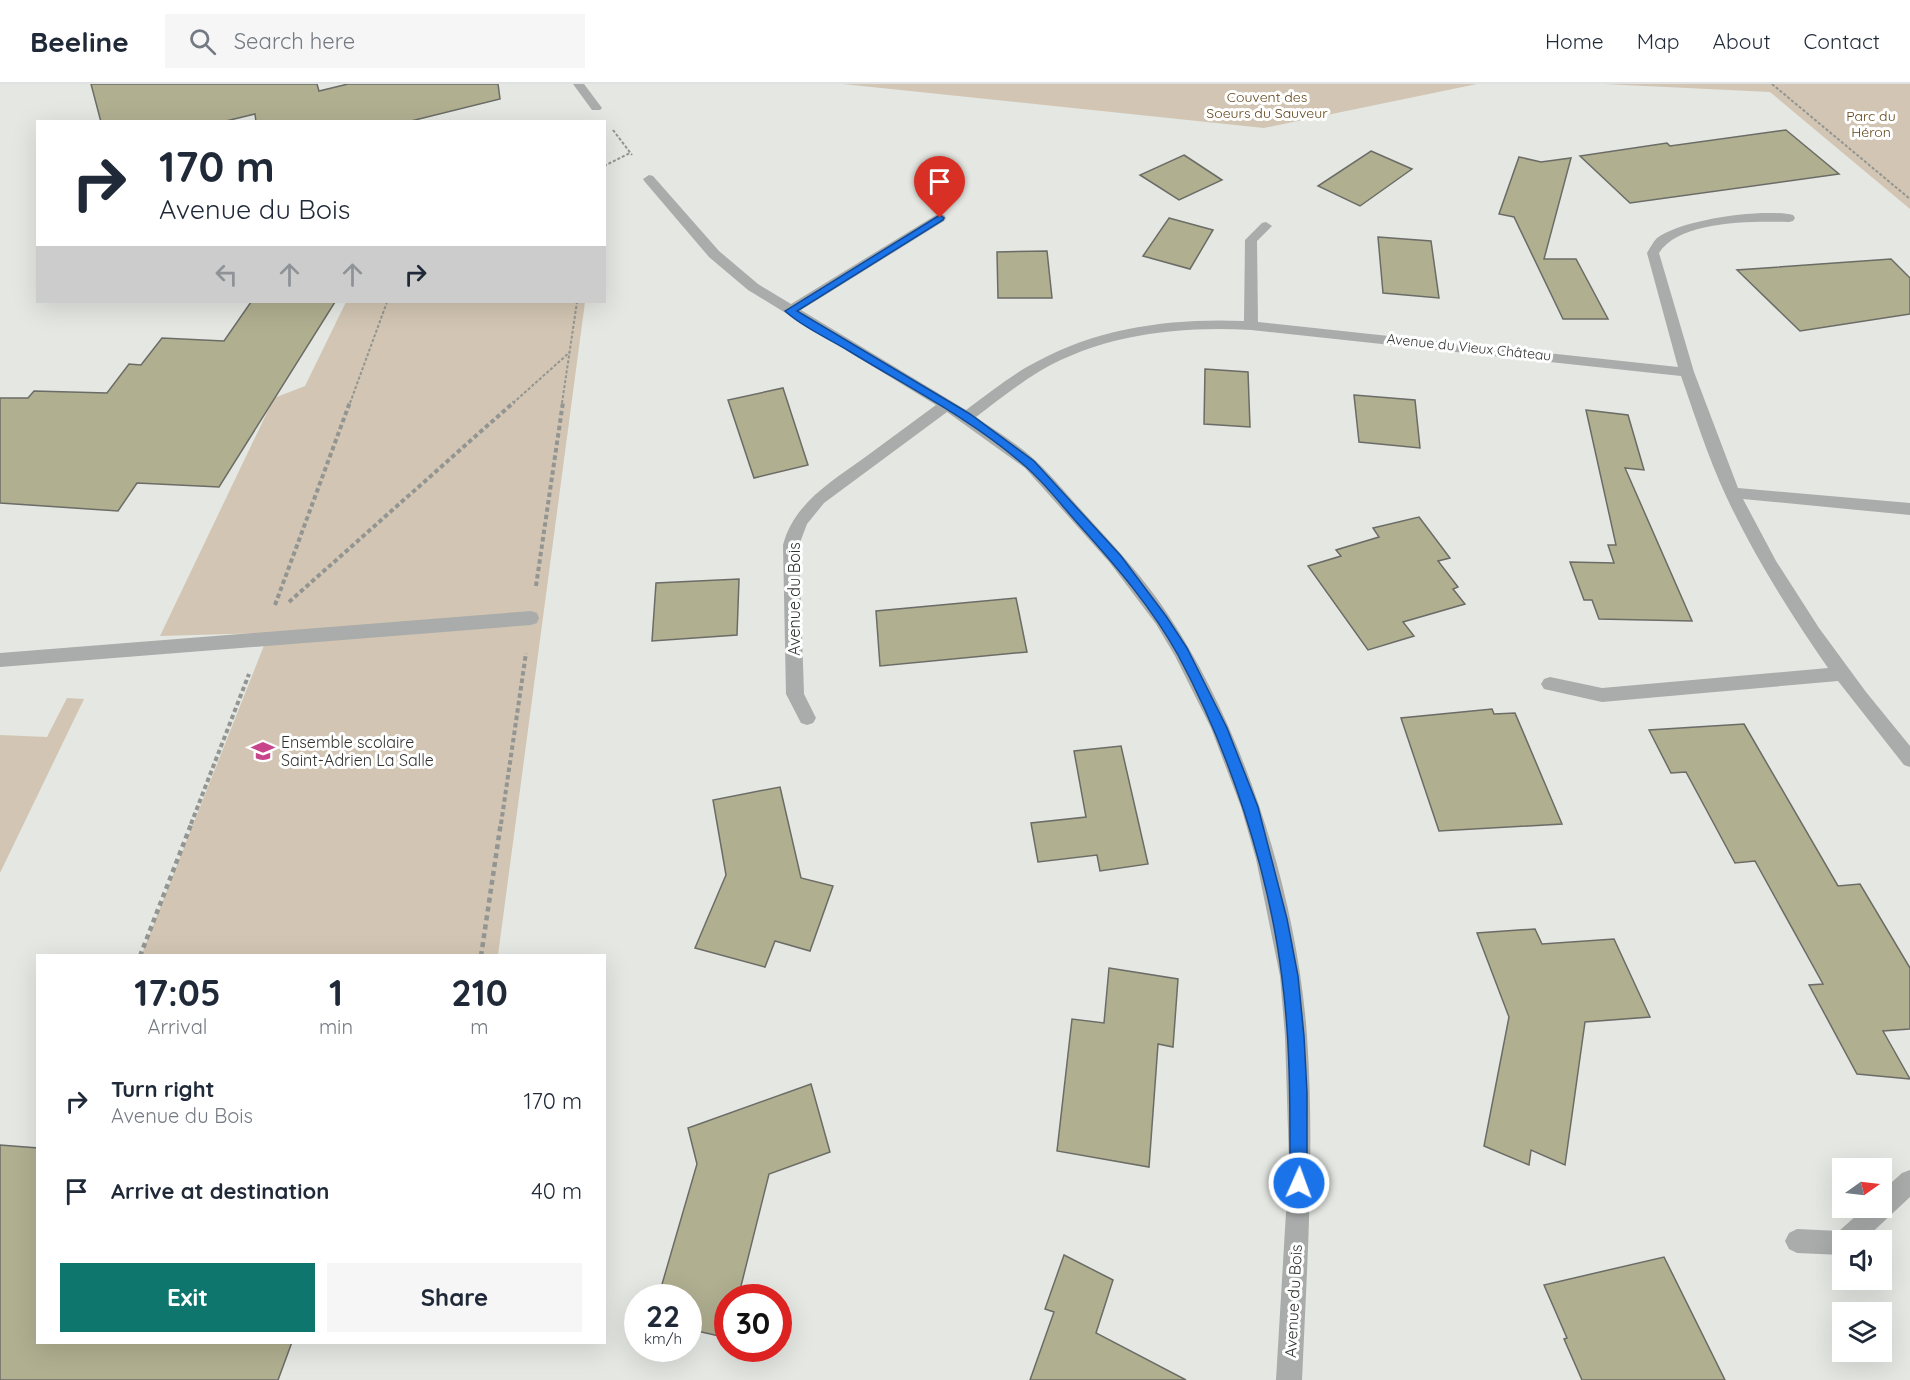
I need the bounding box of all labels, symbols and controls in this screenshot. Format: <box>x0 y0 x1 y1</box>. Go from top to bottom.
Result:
search box <box>165 14 585 68</box>
text: Beeline <box>30 24 129 59</box>
icon: search <box>186 25 219 58</box>
text: Search here <box>234 27 355 55</box>
text: Home <box>1545 28 1604 54</box>
text: Map <box>1637 28 1680 54</box>
text: About <box>1713 28 1771 54</box>
text: Contact <box>1804 28 1880 54</box>
park label: Couvent des Soeurs du Sauveur <box>1206 88 1328 122</box>
park label: Parc du Héron <box>1846 107 1896 141</box>
text: 170 m <box>159 140 275 193</box>
icon: right <box>60 144 138 222</box>
pin <box>914 156 965 218</box>
icon: arrive <box>923 165 956 198</box>
text: Avenue du Bois <box>159 192 351 226</box>
icon: left <box>210 258 243 291</box>
icon: ahead <box>273 258 306 291</box>
icon: ahead <box>336 258 369 291</box>
icon: right <box>399 258 432 291</box>
street label: Avenue du Vieux Château <box>1386 329 1552 365</box>
street label: Avenue du Bois <box>784 542 804 656</box>
place label: Ensemble scolaire Saint-Adrien La Salle <box>281 732 434 770</box>
school or university icon: Ensemble scolaire Saint-Adrien La Salle <box>250 738 276 764</box>
text: 17:05 <box>134 970 221 1015</box>
text: 1 <box>329 970 343 1015</box>
text: 210 <box>451 970 508 1015</box>
text: Arrival <box>147 1014 207 1039</box>
text: min <box>319 1014 353 1039</box>
text: m <box>470 1014 489 1039</box>
text: Turn right <box>111 1075 215 1103</box>
icon: right <box>60 1085 93 1118</box>
text: 170 m <box>523 1087 582 1115</box>
text: Avenue du Bois <box>111 1103 253 1128</box>
position arrow <box>1267 1151 1331 1215</box>
north arrow <box>1832 1158 1892 1218</box>
map controls <box>1832 1158 1892 1362</box>
icon: arrive <box>60 1175 93 1208</box>
text: Arrive at destination <box>111 1177 329 1205</box>
text: 40 m <box>531 1177 582 1205</box>
button: sound <box>1832 1230 1892 1290</box>
street label: Avenue du Bois <box>1280 1244 1306 1358</box>
button: Exit <box>60 1263 315 1332</box>
button: Share <box>327 1263 582 1332</box>
speed limit sign: 30 <box>714 1284 792 1362</box>
text: 22 <box>646 1297 680 1335</box>
button: layers <box>1832 1302 1892 1362</box>
text: km/h <box>644 1329 682 1348</box>

